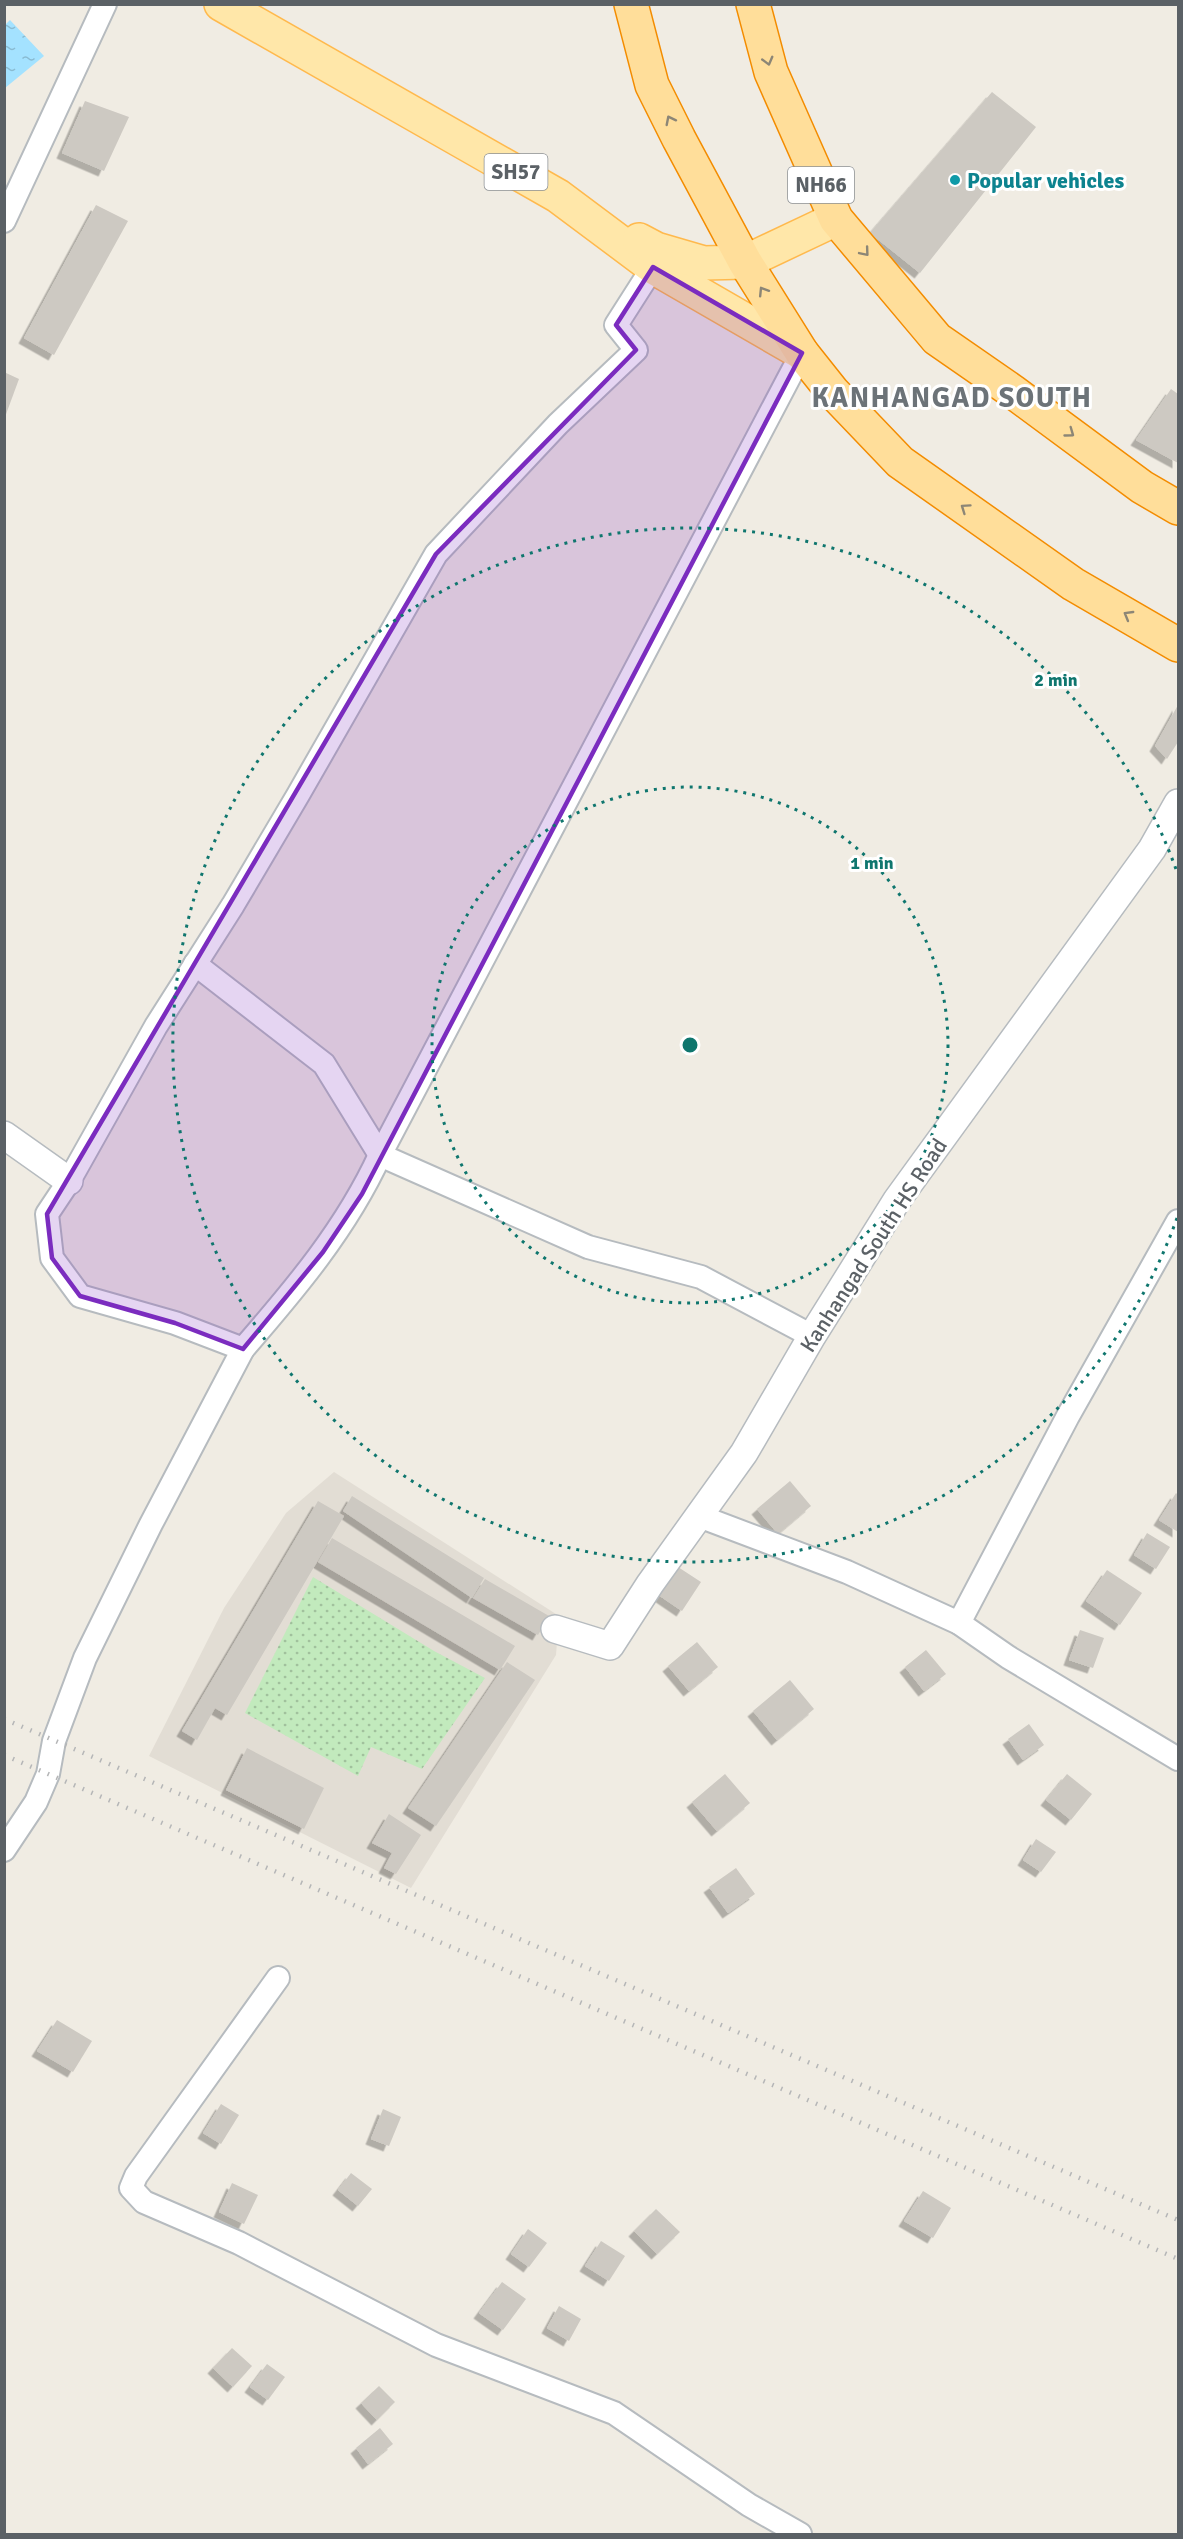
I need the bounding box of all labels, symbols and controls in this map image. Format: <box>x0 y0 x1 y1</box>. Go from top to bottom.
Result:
one-way arrow <box>760 56 773 66</box>
one-way arrow <box>665 115 677 126</box>
road number: SH57 <box>484 154 548 190</box>
road number: NH66 <box>788 167 854 203</box>
place label: Popular vehicles <box>967 167 1124 194</box>
marker: Popular vehicles <box>948 173 962 187</box>
one-way arrow <box>858 245 869 256</box>
one-way arrow <box>758 287 770 297</box>
district label: KANHANGAD SOUTH <box>811 381 1093 415</box>
one-way arrow <box>1064 426 1075 437</box>
one-way arrow <box>961 504 972 515</box>
one-way arrow <box>1124 611 1134 623</box>
text: 2 min <box>1034 669 1078 691</box>
text: 1 min <box>850 852 894 874</box>
centre of rings <box>680 1035 700 1055</box>
street label: Kanhangad South HS Road <box>794 1133 953 1357</box>

